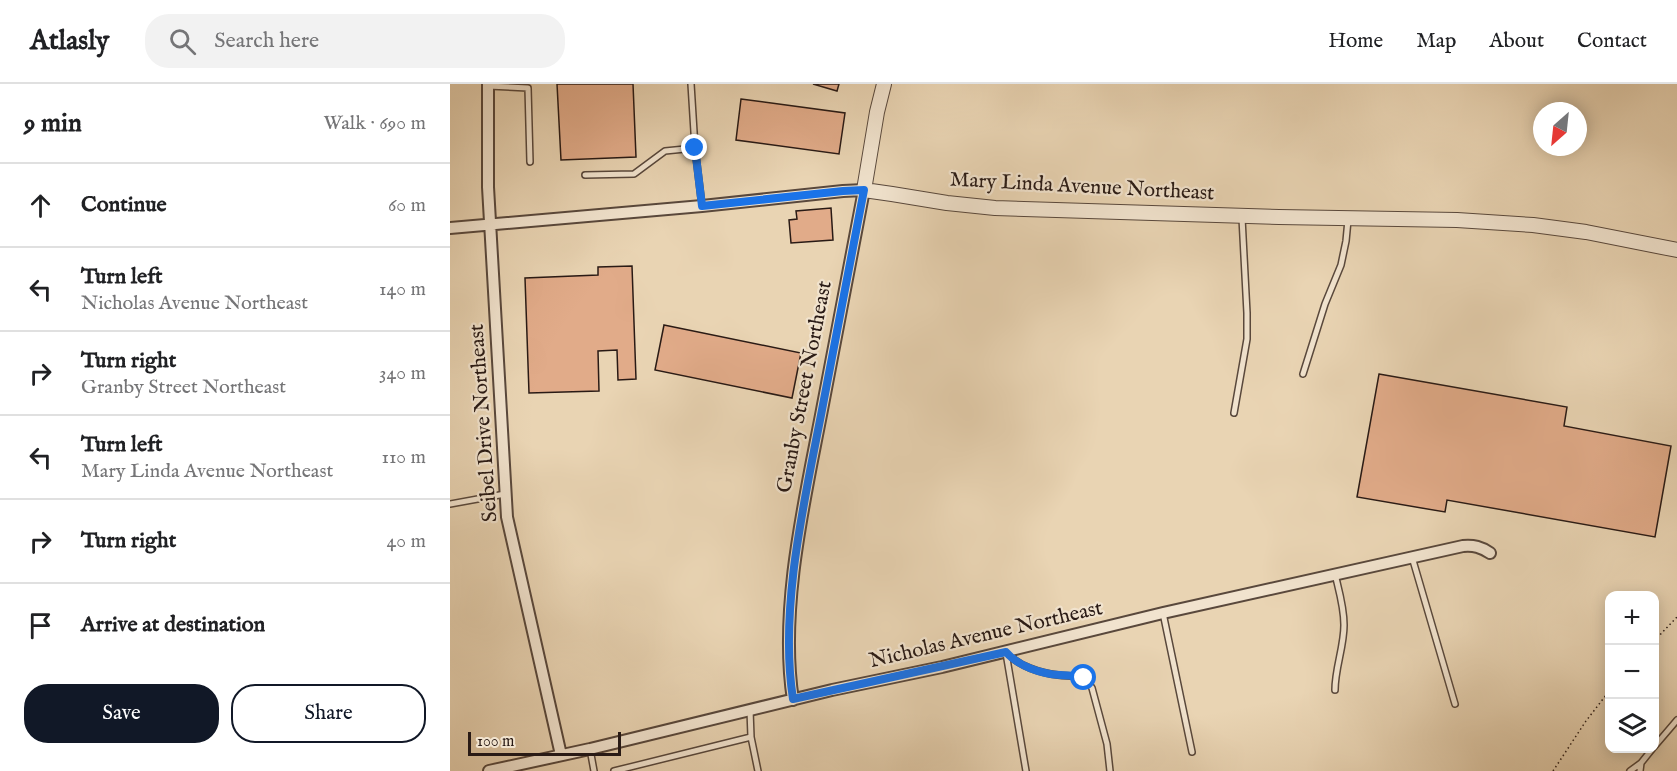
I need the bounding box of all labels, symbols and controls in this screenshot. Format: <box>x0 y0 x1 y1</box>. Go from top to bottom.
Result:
search box <box>145 14 565 68</box>
text: Atlasly <box>30 24 109 59</box>
icon: search <box>166 25 199 58</box>
text: Search here <box>214 27 319 55</box>
text: Home <box>1328 28 1383 55</box>
text: Map <box>1416 28 1456 55</box>
text: About <box>1489 28 1544 55</box>
text: Contact <box>1577 28 1647 55</box>
north arrow <box>1533 102 1587 156</box>
text: 9 min <box>24 107 82 140</box>
text: Walk · 690 m <box>323 111 426 136</box>
route end <box>681 134 707 160</box>
street label: Mary Linda Avenue Northeast <box>949 167 1215 207</box>
icon: ahead <box>24 189 57 222</box>
text: Continue <box>81 191 167 219</box>
text: 60 m <box>388 193 426 218</box>
text: Turn left <box>81 263 163 291</box>
icon: left <box>24 273 57 306</box>
text: 140 m <box>379 277 426 302</box>
street label: Granby Street Northeast <box>771 279 839 495</box>
text: Nicholas Avenue Northeast <box>81 291 308 316</box>
street label: Seibel Drive Northeast <box>464 323 504 523</box>
text: Turn right <box>81 347 176 375</box>
icon: right <box>24 357 57 390</box>
text: 340 m <box>379 361 426 386</box>
text: Granby Street Northeast <box>81 375 286 400</box>
text: Turn left <box>81 431 163 459</box>
icon: left <box>24 441 57 474</box>
text: 110 m <box>382 445 426 470</box>
text: Mary Linda Avenue Northeast <box>81 459 333 484</box>
icon: right <box>24 525 57 558</box>
text: Turn right <box>81 527 176 555</box>
text: 40 m <box>387 529 426 554</box>
map controls <box>1605 591 1659 753</box>
button: + <box>1605 591 1659 645</box>
street label: Nicholas Avenue Northeast <box>867 595 1105 675</box>
icon: arrive <box>24 609 57 642</box>
text: Arrive at destination <box>81 611 265 639</box>
button: − <box>1605 645 1659 699</box>
route start <box>1070 664 1096 690</box>
button: Save <box>24 684 219 743</box>
button: Share <box>231 684 426 743</box>
button: layers <box>1605 699 1659 753</box>
scale bar <box>468 729 621 756</box>
text: 100 m <box>477 732 514 752</box>

